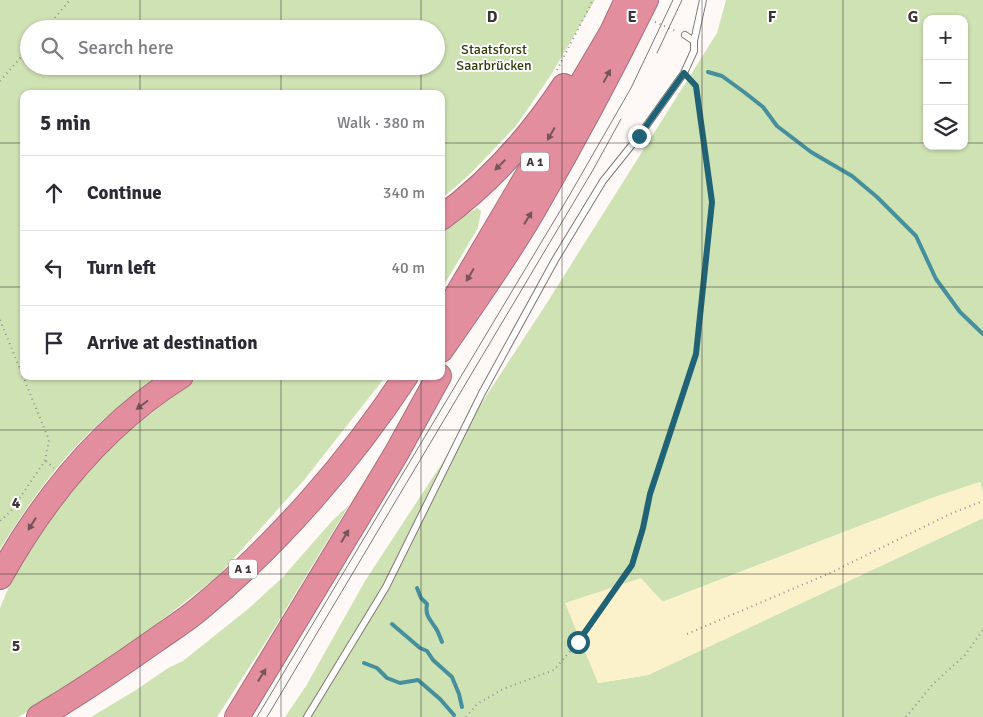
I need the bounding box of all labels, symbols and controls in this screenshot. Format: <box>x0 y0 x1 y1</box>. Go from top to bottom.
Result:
text: D <box>487 7 498 27</box>
text: E <box>627 7 637 27</box>
text: F <box>768 7 777 27</box>
text: G <box>908 7 918 27</box>
map controls <box>923 15 968 150</box>
button: + <box>923 15 968 60</box>
search box <box>20 20 445 75</box>
icon: search <box>38 34 66 62</box>
text: Search here <box>78 36 174 60</box>
park label: Staatsforst Saarbrücken <box>456 41 532 74</box>
button: − <box>923 60 968 105</box>
one-way arrow <box>603 69 611 83</box>
button: layers <box>923 105 968 150</box>
text: 5 min <box>40 110 91 136</box>
text: Walk · 380 m <box>337 113 425 133</box>
route end <box>628 125 651 148</box>
one-way arrow <box>547 127 556 141</box>
road number: A 1 <box>521 152 549 172</box>
one-way arrow <box>494 159 506 171</box>
icon: ahead <box>40 179 68 207</box>
text: Continue <box>87 181 162 205</box>
text: 340 m <box>383 183 425 203</box>
one-way arrow <box>524 212 533 225</box>
icon: left <box>40 254 68 282</box>
text: Turn left <box>87 256 156 280</box>
text: 40 m <box>391 258 425 278</box>
one-way arrow <box>466 268 475 281</box>
icon: arrive <box>40 329 68 357</box>
text: Arrive at destination <box>87 331 258 355</box>
one-way arrow <box>135 400 149 410</box>
text: 4 <box>12 493 21 513</box>
one-way arrow <box>28 517 37 530</box>
one-way arrow <box>341 529 350 542</box>
road number: A 1 <box>229 560 257 578</box>
route start <box>567 631 590 654</box>
text: 5 <box>12 636 20 656</box>
one-way arrow <box>257 669 267 682</box>

